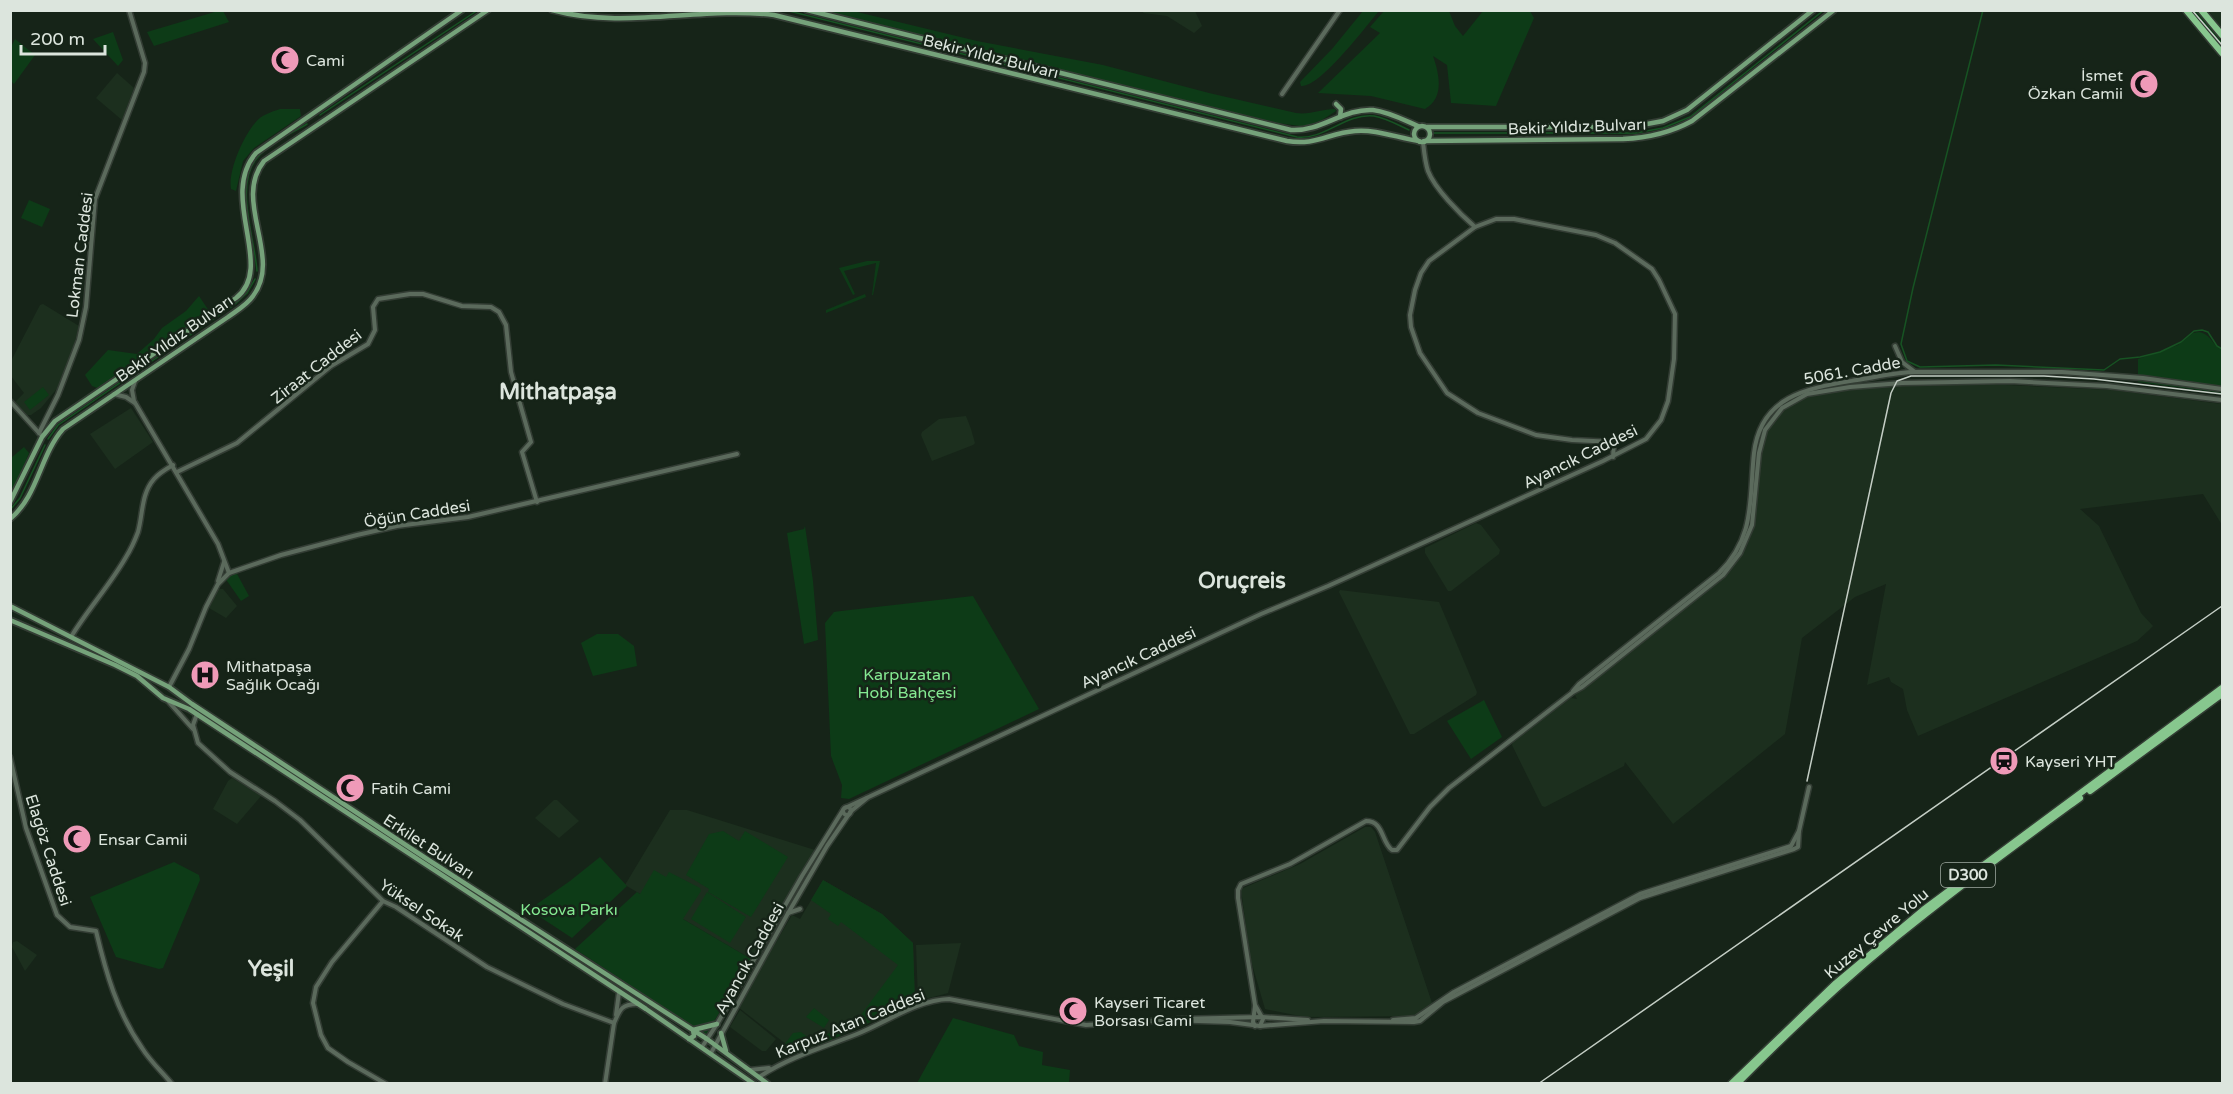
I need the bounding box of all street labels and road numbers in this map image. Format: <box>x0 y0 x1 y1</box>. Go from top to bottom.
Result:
street label: Bekir Yıldız Bulvarı <box>921 31 1060 83</box>
street label: Bekir Yıldız Bulvarı <box>1507 115 1647 139</box>
street label: Lokman Caddesi <box>62 191 98 319</box>
street label: Bekir Yıldız Bulvarı <box>112 291 237 387</box>
street label: Ziraat Caddesi <box>267 325 366 408</box>
street label: 5061. Cadde <box>1802 353 1902 389</box>
street label: Ayancık Caddesi <box>1520 421 1641 493</box>
street label: Öğün Caddesi <box>363 496 472 532</box>
street label: Ayancık Caddesi <box>1078 622 1199 693</box>
street label: Elagöz Caddesi <box>21 792 76 909</box>
street label: Erkilet Bulvarı <box>379 810 478 884</box>
road number: D300 <box>1941 863 1995 887</box>
street label: Yüksel Sokak <box>375 875 468 947</box>
street label: Kuzey Çevre Yolu <box>1820 884 1933 983</box>
street label: Ayancık Caddesi <box>711 899 789 1018</box>
street label: Karpuz Atan Caddesi <box>773 985 928 1063</box>

